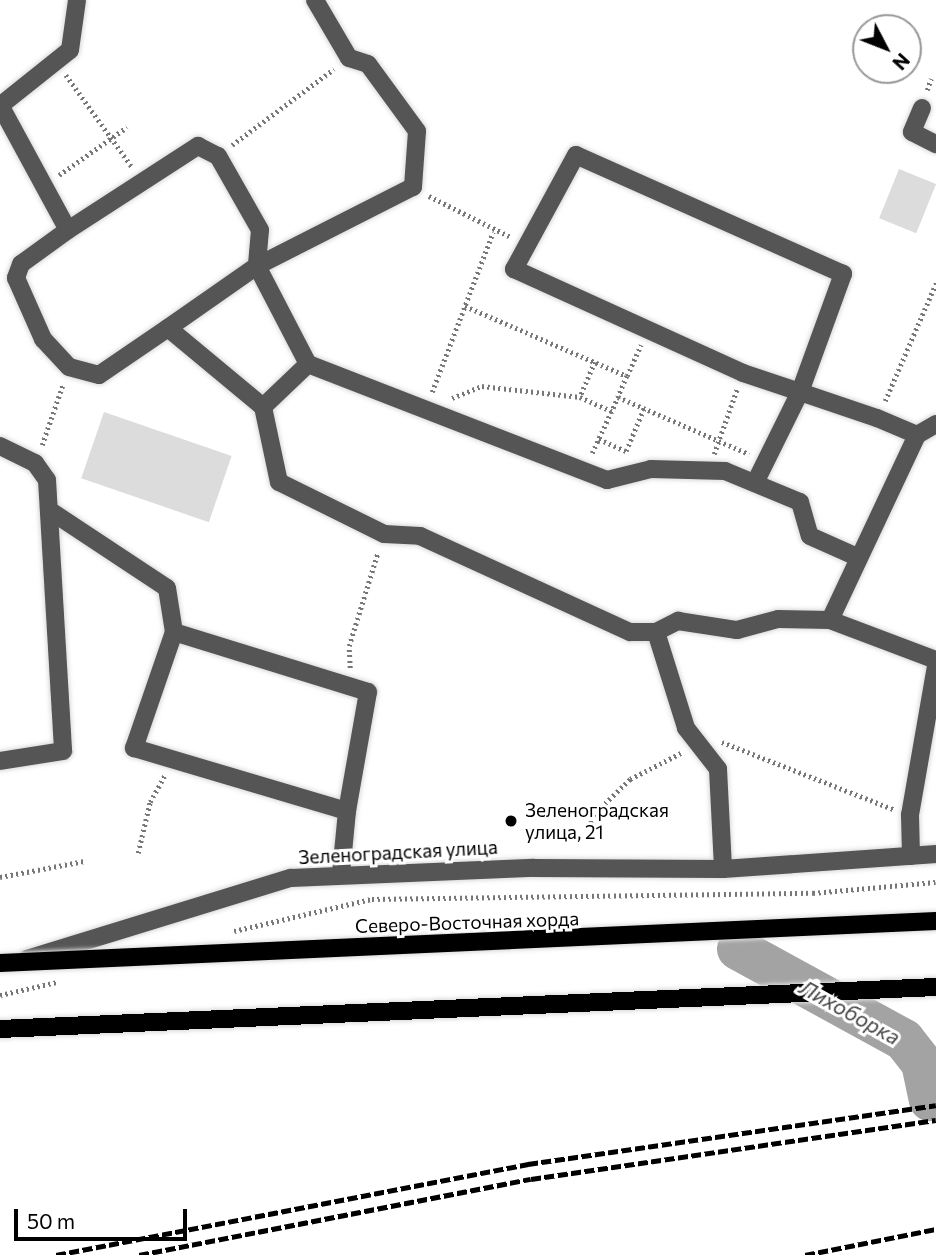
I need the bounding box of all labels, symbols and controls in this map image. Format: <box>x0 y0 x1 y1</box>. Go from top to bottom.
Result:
north arrow <box>852 14 922 84</box>
text: N <box>888 49 915 75</box>
place label: Зеленоградская улица, 21 <box>525 799 669 843</box>
marker: Зеленоградская улица, 21 <box>503 813 519 829</box>
street label: Зеленоградская улица <box>298 835 498 869</box>
street label: Северо-Восточная хорда <box>355 907 579 937</box>
water label: Лихоборка <box>795 974 905 1050</box>
scale bar <box>18 1196 191 1240</box>
text: 50 m <box>27 1208 75 1233</box>

